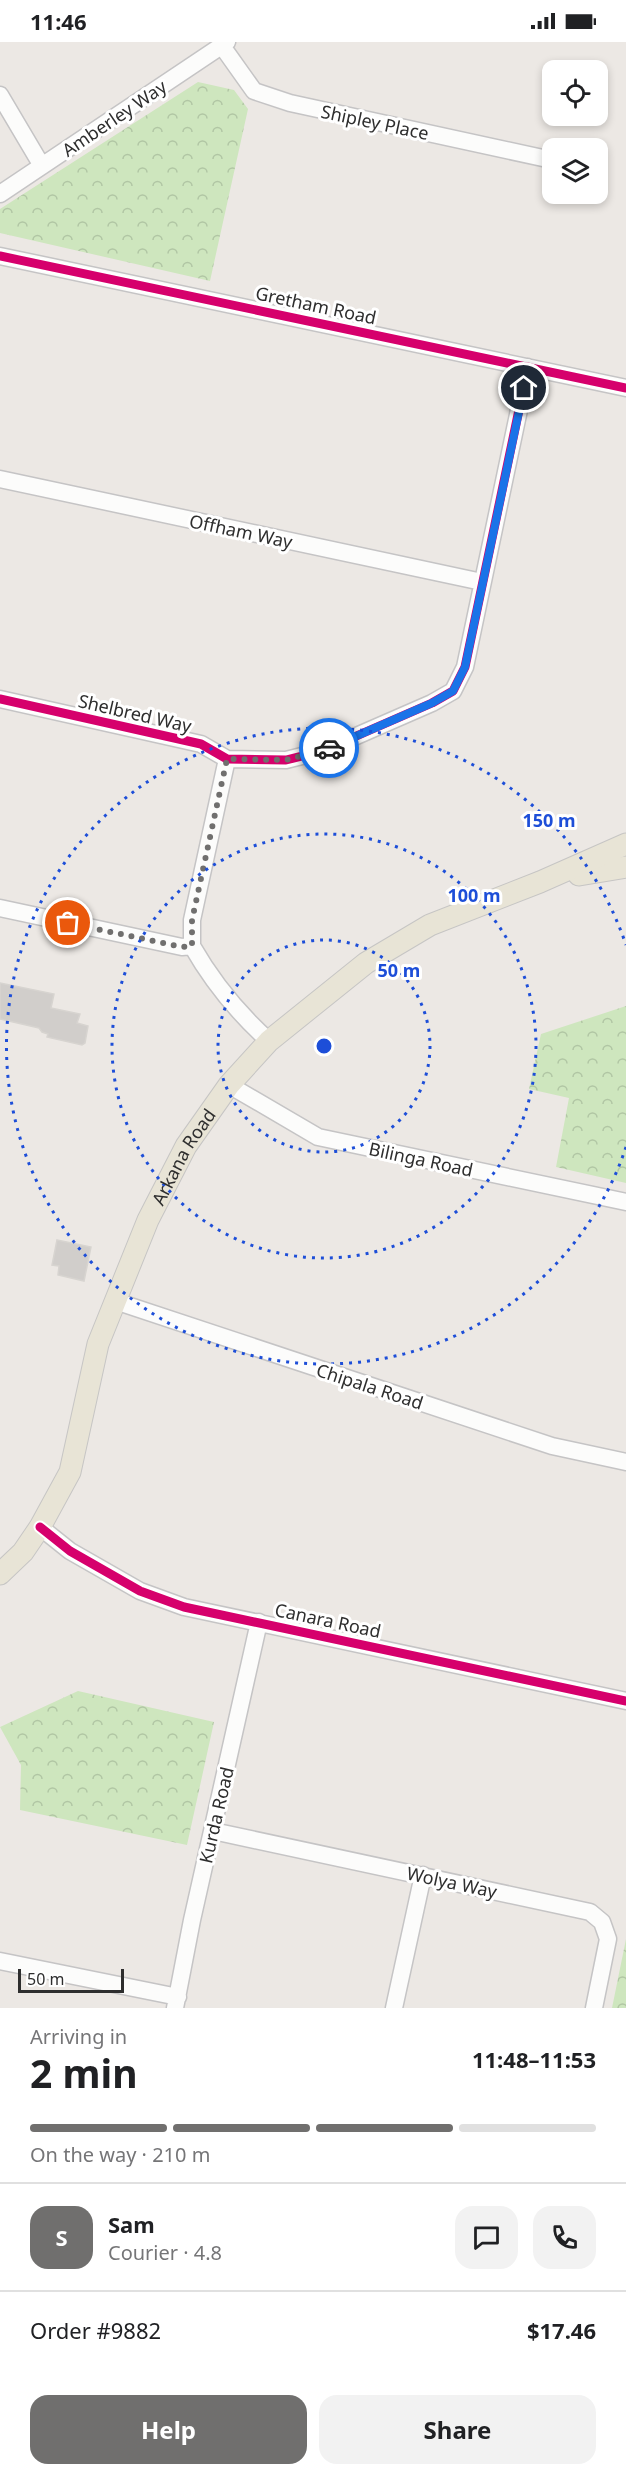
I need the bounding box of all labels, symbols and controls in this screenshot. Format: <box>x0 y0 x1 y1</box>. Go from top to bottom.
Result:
text: 11:46 <box>30 6 87 36</box>
map controls <box>542 60 608 204</box>
button: locate <box>542 60 608 126</box>
street label: Amberley Way <box>57 74 172 162</box>
street label: Shipley Place <box>319 99 431 145</box>
button: layers <box>542 138 608 204</box>
street label: Gretham Road <box>253 280 379 330</box>
pin <box>498 362 549 413</box>
icon: home <box>507 371 540 404</box>
street label: Offham Way <box>187 508 296 554</box>
street label: Shelbred Way <box>76 688 195 738</box>
courier <box>299 718 359 778</box>
icon: car <box>313 732 346 765</box>
text: 150 m <box>522 808 576 832</box>
text: 100 m <box>447 883 501 907</box>
pin <box>42 897 93 948</box>
icon: bag <box>51 906 84 939</box>
text: 50 m <box>378 958 420 982</box>
centre of rings <box>314 1036 334 1056</box>
street label: Arkana Road <box>146 1104 221 1209</box>
street label: Bilinga Road <box>367 1136 475 1182</box>
street label: Chipala Road <box>314 1357 426 1415</box>
street label: Canara Road <box>273 1597 383 1643</box>
street label: Kurda Road <box>193 1764 239 1866</box>
street label: Wolya Way <box>405 1861 500 1903</box>
scale bar <box>18 1966 124 1994</box>
text: 50 m <box>27 1968 64 1990</box>
text: Arriving in <box>30 2023 127 2050</box>
text: 11:48–11:53 <box>472 2044 596 2074</box>
text: 2 min <box>30 2046 137 2099</box>
text: On the way · 210 m <box>30 2141 210 2168</box>
button: chat <box>455 2206 518 2269</box>
button: phone <box>533 2206 596 2269</box>
text: Sam <box>108 2209 155 2239</box>
text: S <box>55 2222 68 2252</box>
text: Courier · 4.8 <box>108 2239 222 2266</box>
text: Order #9882 <box>30 2315 161 2345</box>
text: $17.46 <box>527 2315 596 2345</box>
button: Help <box>30 2395 307 2464</box>
button: Share <box>319 2395 596 2464</box>

